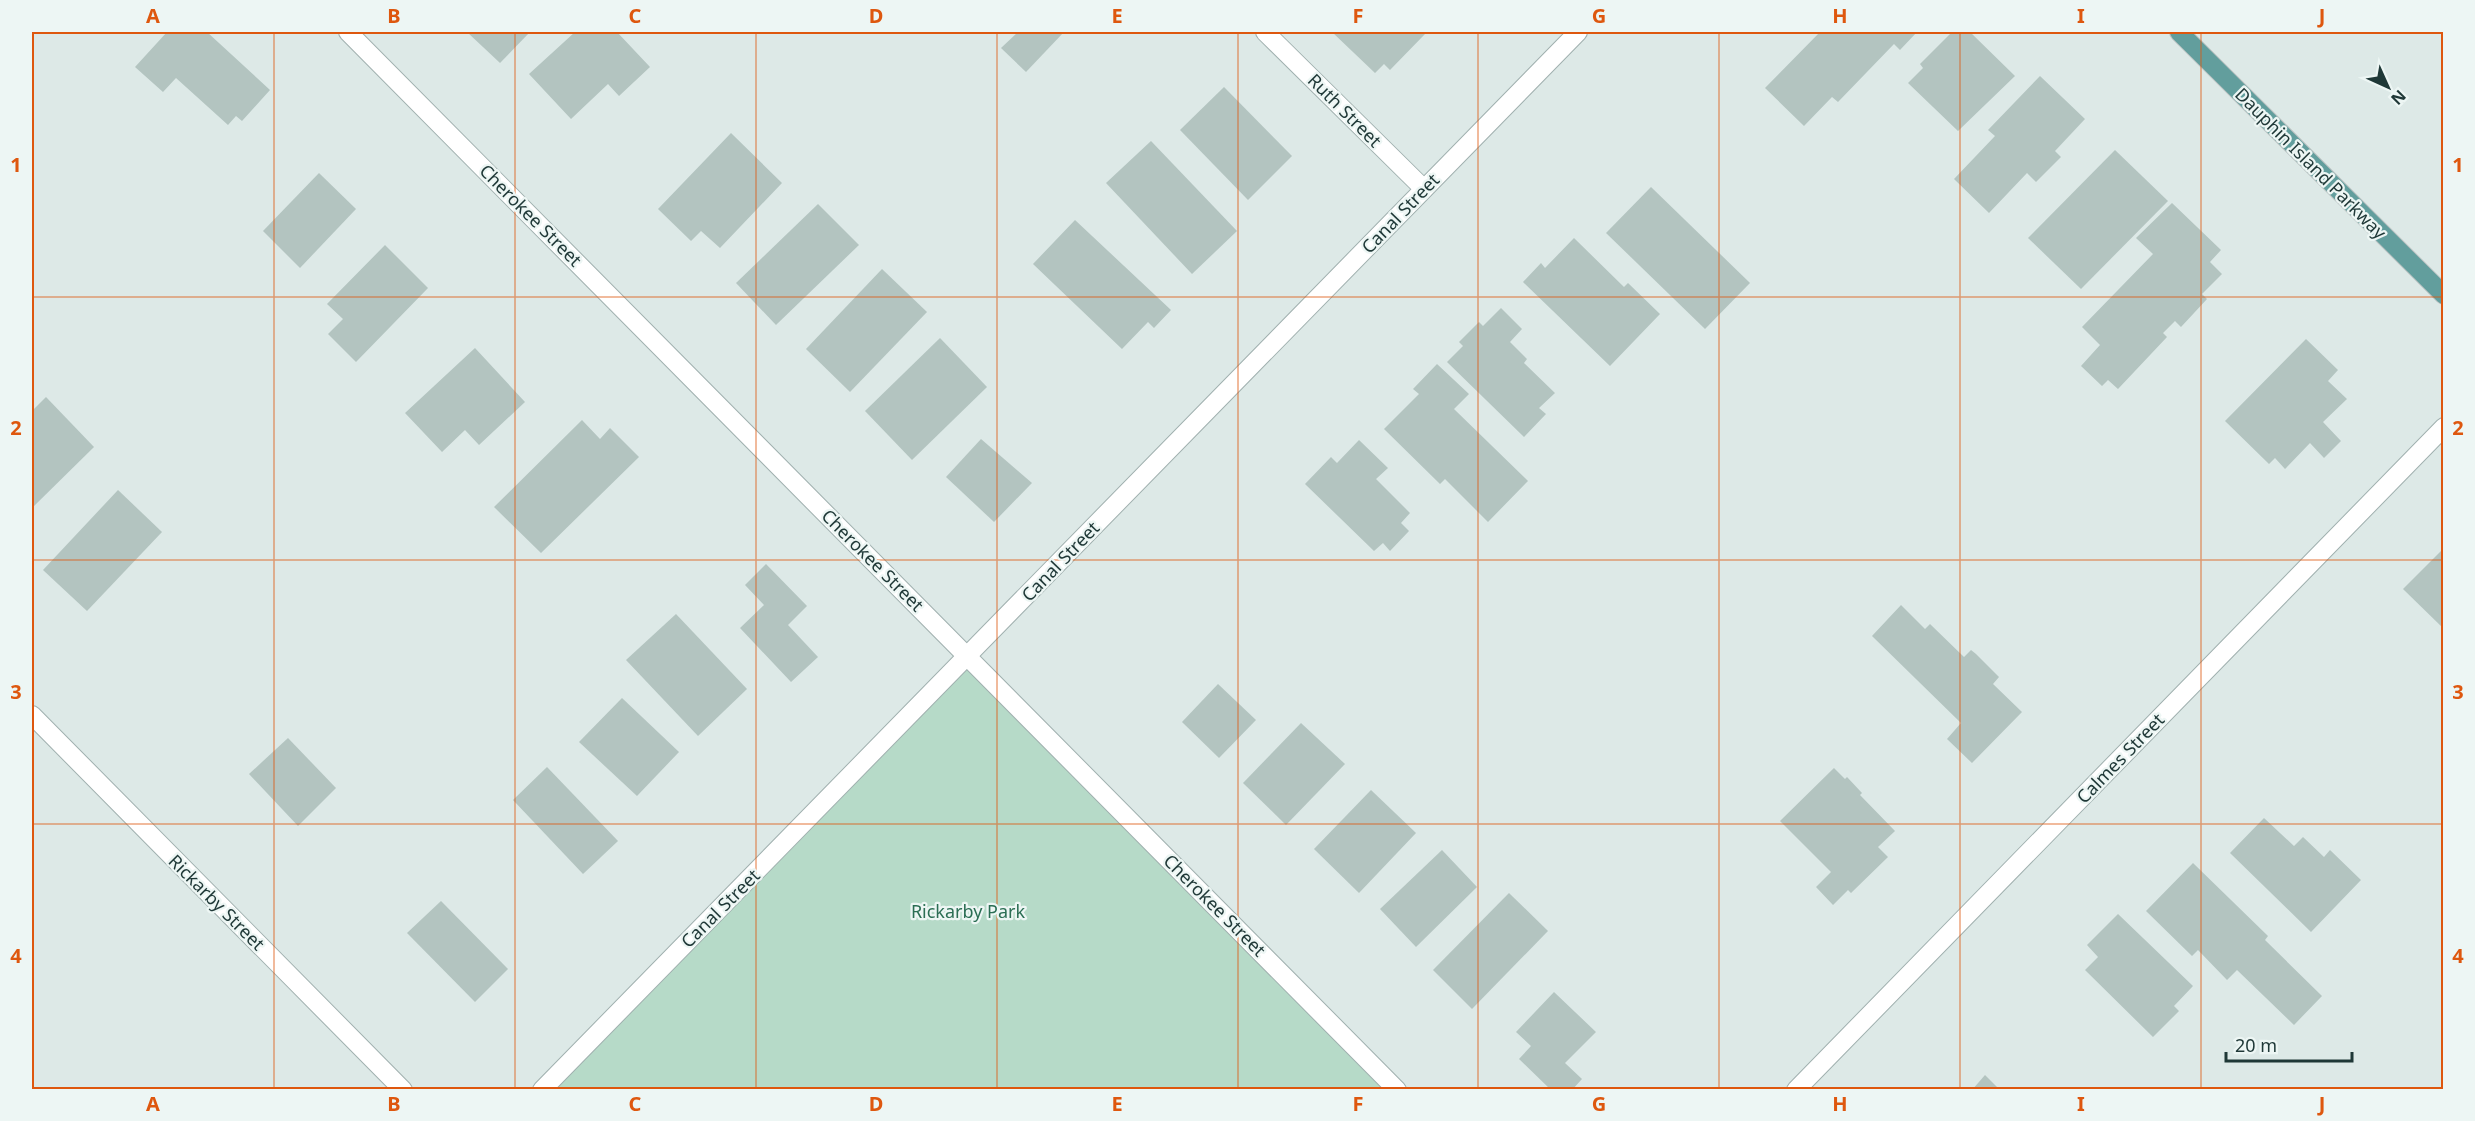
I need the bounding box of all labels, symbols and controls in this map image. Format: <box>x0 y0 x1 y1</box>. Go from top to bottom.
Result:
text: A <box>146 2 160 29</box>
text: B <box>387 2 401 29</box>
text: C <box>629 2 642 29</box>
text: D <box>869 2 883 29</box>
text: E <box>1111 2 1123 29</box>
text: F <box>1353 2 1363 29</box>
text: G <box>1592 2 1606 29</box>
text: H <box>1832 2 1848 29</box>
text: I <box>2077 2 2085 29</box>
text: J <box>2317 2 2325 29</box>
north arrow <box>2358 57 2418 117</box>
street label: Ruth Street <box>1303 68 1387 152</box>
street label: Dauphin Island Parkway <box>2230 82 2392 244</box>
text: N <box>2386 85 2411 110</box>
text: 1 <box>10 151 22 178</box>
text: 1 <box>2452 151 2464 178</box>
street label: Cherokee Street <box>475 159 588 272</box>
street label: Canal Street <box>1356 168 1445 258</box>
text: 2 <box>10 414 22 441</box>
text: 2 <box>2452 414 2464 441</box>
street label: Cherokee Street <box>817 504 930 617</box>
street label: Canal Street <box>1016 516 1105 606</box>
text: 3 <box>10 678 22 705</box>
text: 3 <box>2452 678 2464 705</box>
street label: Calmes Street <box>2071 707 2169 808</box>
street label: Rickarby Street <box>164 849 271 956</box>
street label: Cherokee Street <box>1159 849 1272 962</box>
street label: Canal Street <box>675 863 765 953</box>
park label: Rickarby Park <box>911 899 1025 923</box>
text: 4 <box>10 942 22 969</box>
text: 4 <box>2452 942 2464 969</box>
scale bar <box>2226 1025 2352 1063</box>
text: 20 m <box>2235 1033 2277 1057</box>
text: A <box>146 1090 160 1117</box>
text: B <box>387 1090 401 1117</box>
text: C <box>629 1090 642 1117</box>
text: D <box>869 1090 883 1117</box>
text: E <box>1111 1090 1123 1117</box>
text: F <box>1353 1090 1363 1117</box>
text: G <box>1592 1090 1606 1117</box>
text: H <box>1832 1090 1848 1117</box>
text: I <box>2077 1090 2085 1117</box>
text: J <box>2317 1090 2325 1117</box>

